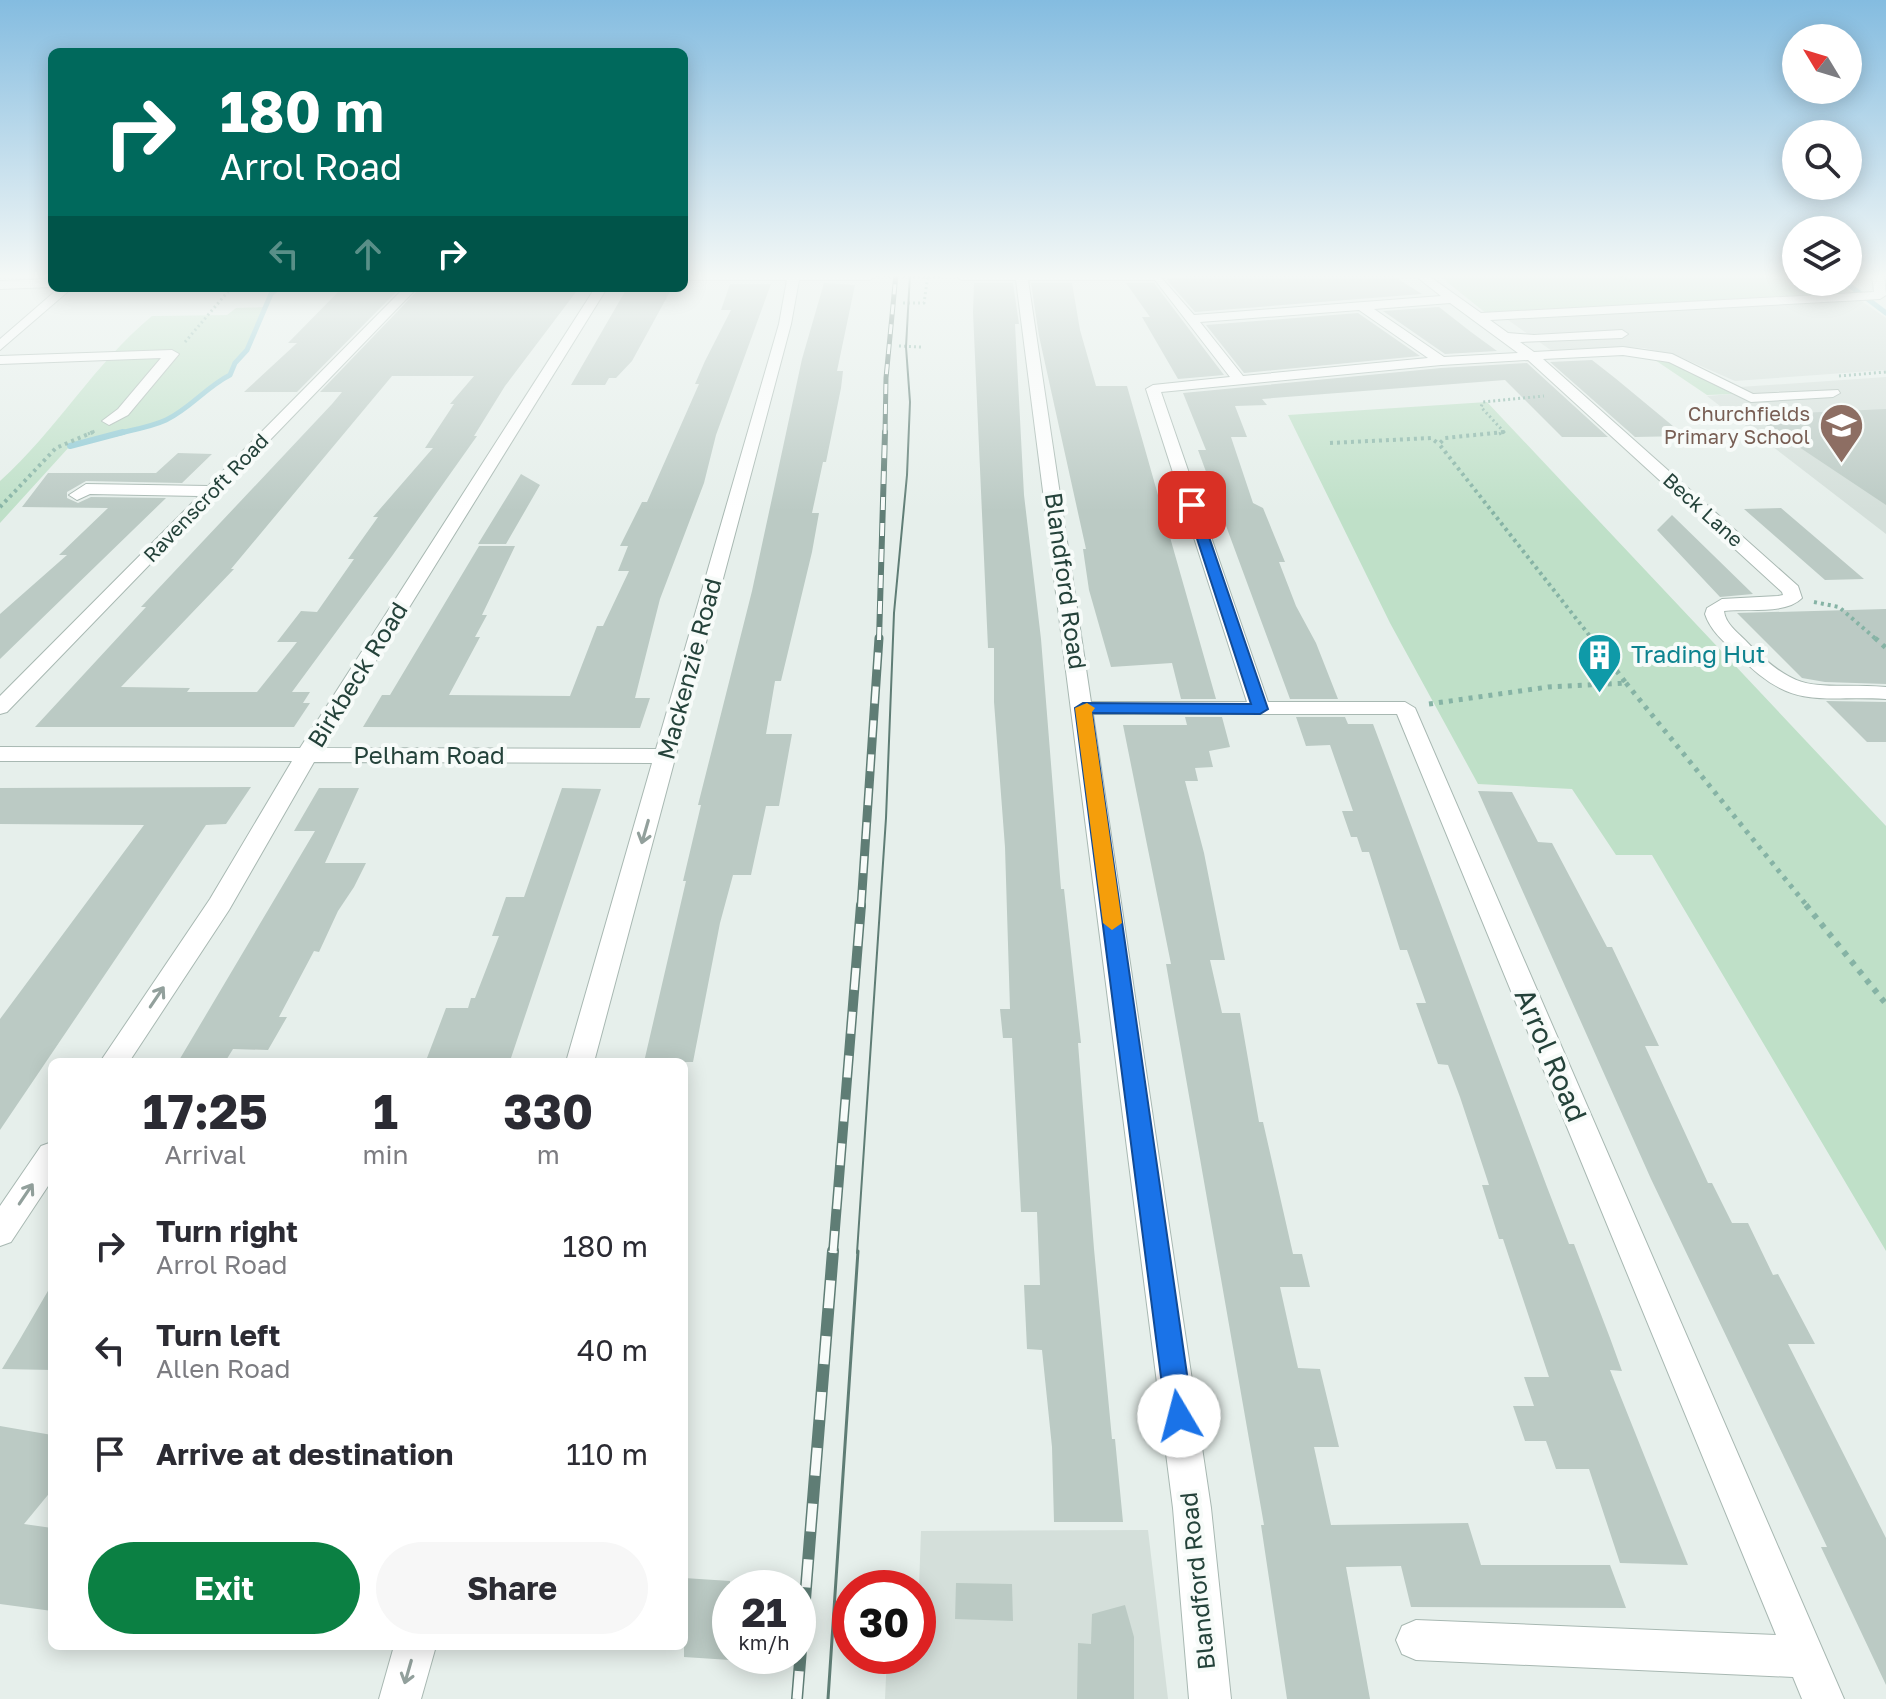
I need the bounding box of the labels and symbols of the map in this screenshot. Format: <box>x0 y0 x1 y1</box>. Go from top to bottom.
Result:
north arrow <box>1782 24 1862 104</box>
place label: Churchfields Primary School <box>1664 401 1810 448</box>
school or university icon: Churchfields Primary School <box>1817 402 1865 465</box>
street label: Ravenscroft Road <box>138 428 273 567</box>
street label: Beck Lane <box>1659 467 1748 551</box>
pin <box>1158 471 1226 539</box>
street label: Blandford Road <box>1040 490 1093 671</box>
street label: Mackenzie Road <box>650 575 727 762</box>
street label: Birkbeck Road <box>301 596 413 752</box>
building icon: Trading Hut <box>1576 631 1624 694</box>
place label: Trading Hut <box>1631 639 1765 668</box>
street label: Pelham Road <box>353 740 505 769</box>
one-way arrow <box>637 818 652 844</box>
street label: Arrol Road <box>1509 983 1594 1126</box>
one-way arrow <box>149 987 166 1009</box>
one-way arrow <box>18 1183 34 1205</box>
position arrow <box>1137 1374 1221 1458</box>
street label: Blandford Road <box>1173 1491 1220 1671</box>
speed limit sign: 30 <box>832 1570 936 1674</box>
one-way arrow <box>400 1659 415 1685</box>

